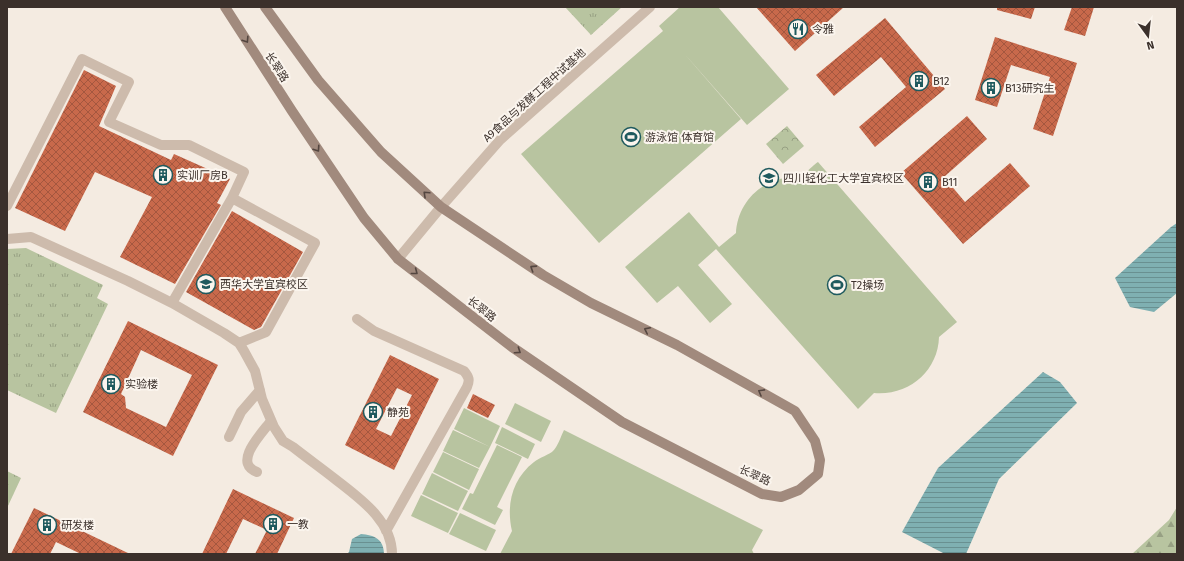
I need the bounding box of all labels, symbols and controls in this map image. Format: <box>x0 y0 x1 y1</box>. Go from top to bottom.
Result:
north arrow <box>1128 16 1168 56</box>
restaurant icon: 令雅 <box>787 18 809 40</box>
place label: 令雅 <box>812 23 834 36</box>
one-way arrow <box>241 36 249 43</box>
text: N <box>1145 38 1156 52</box>
street label: A9食品与发酵工程中试基地 <box>481 46 588 145</box>
street label: 长翠路 <box>262 50 291 85</box>
building icon: B12 <box>908 70 930 92</box>
place label: B12 <box>933 75 949 88</box>
building icon: B13研究生 <box>980 77 1002 99</box>
place label: B13研究生 <box>1005 82 1055 95</box>
sports icon: 游泳馆 体育馆 <box>620 126 642 148</box>
place label: 游泳馆 体育馆 <box>645 131 714 144</box>
one-way arrow <box>312 144 319 151</box>
building icon: 实训厂房B <box>152 164 174 186</box>
school or university icon: 四川轻化工大学宜宾校区 <box>758 167 780 189</box>
place label: 实训厂房B <box>177 169 228 182</box>
building icon: B11 <box>917 171 939 193</box>
place label: 四川轻化工大学宜宾校区 <box>783 172 904 185</box>
place label: B11 <box>942 176 958 189</box>
one-way arrow <box>423 191 431 199</box>
one-way arrow <box>530 265 537 273</box>
one-way arrow <box>410 267 417 274</box>
school or university icon: 西华大学宜宾校区 <box>195 273 217 295</box>
sports icon: T2操场 <box>826 274 848 296</box>
place label: 西华大学宜宾校区 <box>220 278 308 291</box>
place label: T2操场 <box>851 279 884 292</box>
street label: 长翠路 <box>465 294 499 325</box>
one-way arrow <box>643 328 651 335</box>
one-way arrow <box>513 346 520 353</box>
building icon: 实验楼 <box>100 373 122 395</box>
place label: 实验楼 <box>125 378 158 391</box>
one-way arrow <box>758 390 765 397</box>
building icon: 静苑 <box>362 401 384 423</box>
place label: 静苑 <box>387 406 409 419</box>
street label: 长翠路 <box>737 463 773 488</box>
building icon: 一教 <box>262 513 284 535</box>
building icon: 研发楼 <box>36 514 58 536</box>
place label: 一教 <box>287 518 309 531</box>
place label: 研发楼 <box>61 519 94 532</box>

